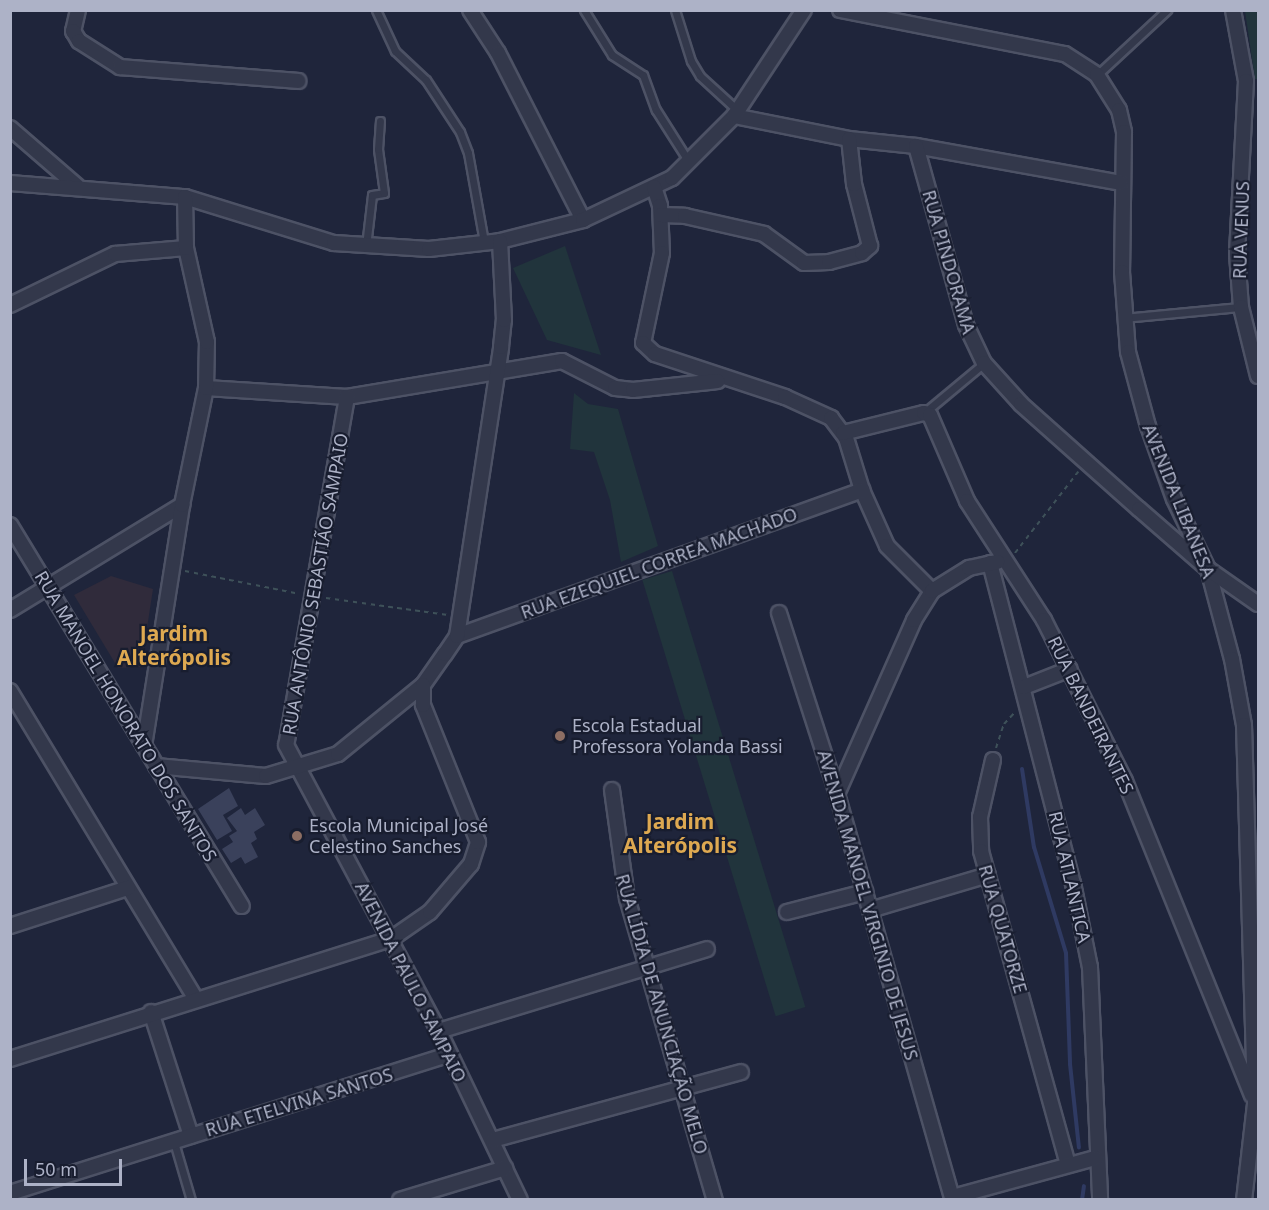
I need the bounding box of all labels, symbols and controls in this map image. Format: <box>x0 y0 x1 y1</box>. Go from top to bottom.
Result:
street label: RUA VENUS <box>1228 181 1254 279</box>
street label: RUA PINDORAMA <box>918 188 980 336</box>
street label: AVENIDA LIBANESA <box>1138 421 1220 581</box>
street label: RUA ANTÔNIO SEBASTIÃO SAMPAIO <box>278 431 352 737</box>
street label: RUA EZEQUIEL CORREA MACHADO <box>518 503 800 623</box>
street label: RUA MANOEL HONORATO DOS SANTOS <box>30 567 222 865</box>
district label: Jardim Alterópolis <box>117 620 231 670</box>
street label: RUA BANDEIRANTES <box>1043 633 1139 797</box>
place label: Escola Estadual Professora Yolanda Bassi <box>572 715 783 758</box>
marker: Escola Estadual Professora Yolanda Bassi <box>553 729 567 743</box>
street label: AVENIDA MANOEL VIRGINIO DE JESUS <box>813 747 923 1063</box>
district label: Jardim Alterópolis <box>623 808 737 858</box>
street label: RUA ATLANTICA <box>1044 809 1096 945</box>
place label: Escola Municipal José Celestino Sanches <box>309 815 488 858</box>
marker: Escola Municipal José Celestino Sanches <box>290 829 304 843</box>
street label: RUA QUATORZE <box>974 862 1032 996</box>
street label: RUA LÍDIA DE ANUNCIAÇÃO MELO <box>612 871 712 1157</box>
street label: AVENIDA PAULO SAMPAIO <box>351 878 471 1086</box>
street label: RUA ETELVINA SANTOS <box>203 1063 395 1141</box>
scale bar <box>27 1147 124 1185</box>
text: 50 m <box>35 1157 77 1181</box>

